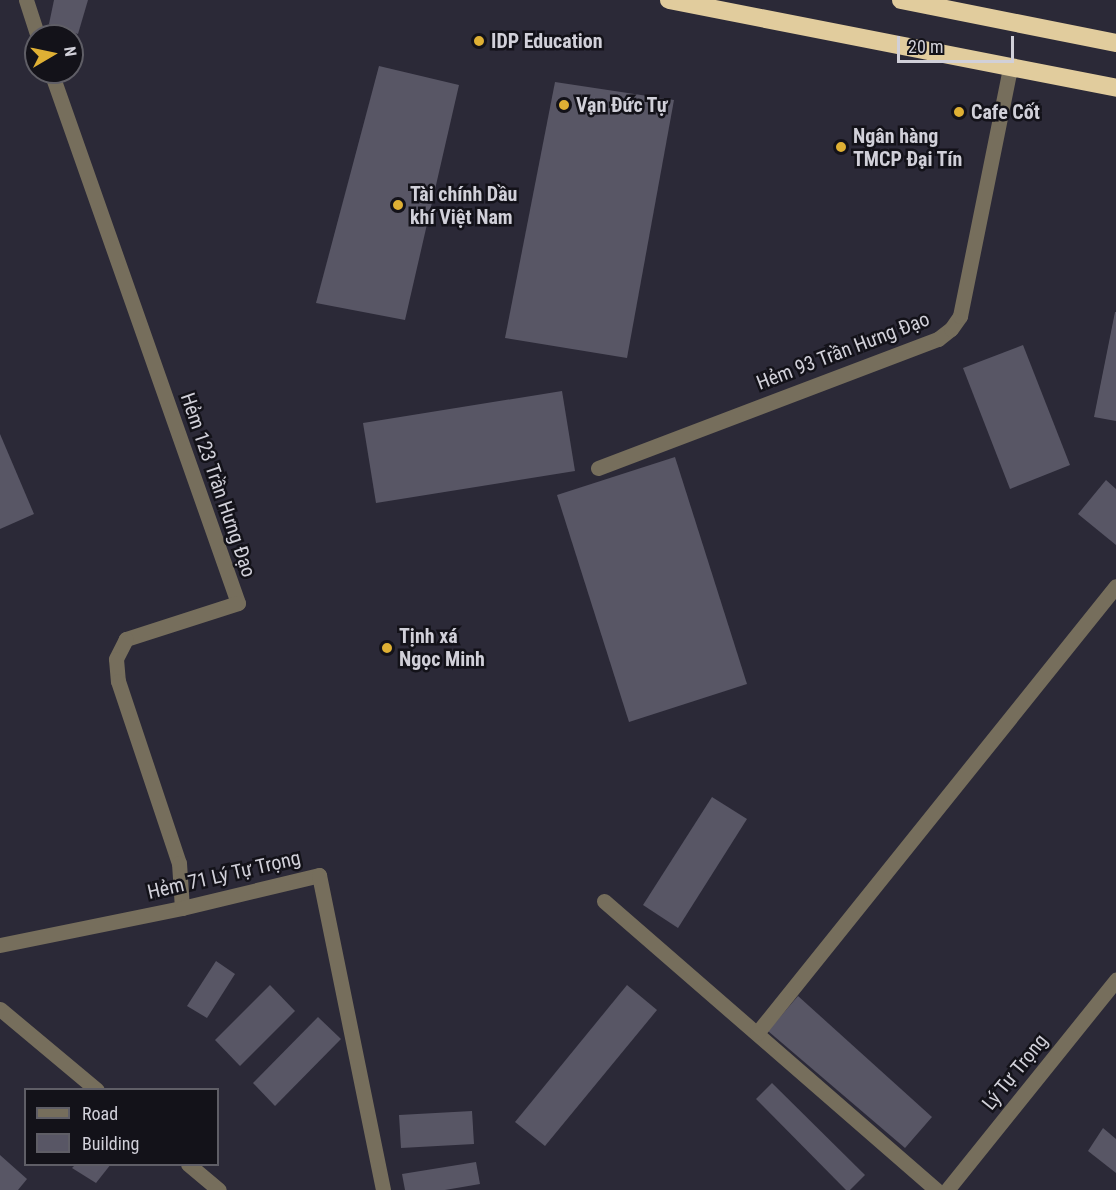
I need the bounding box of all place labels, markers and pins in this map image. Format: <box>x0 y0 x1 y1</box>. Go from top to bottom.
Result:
place label: IDP Education <box>491 29 603 53</box>
marker: IDP Education <box>472 34 486 48</box>
place label: Vạn Đức Tự <box>576 93 668 117</box>
marker: Vạn Đức Tự <box>557 98 571 112</box>
place label: Cafe Cốt <box>971 100 1040 124</box>
marker: Cafe Cốt <box>952 105 966 119</box>
place label: Ngân hàng TMCP Đại Tín <box>853 124 963 171</box>
marker: Ngân hàng TMCP Đại Tín <box>834 140 848 154</box>
place label: Tài chính Dầu khí Việt Nam <box>410 182 517 229</box>
marker: Tài chính Dầu khí Việt Nam <box>391 198 405 212</box>
place label: Tịnh xá Ngọc Minh <box>399 624 485 671</box>
marker: Tịnh xá Ngọc Minh <box>380 641 394 655</box>

